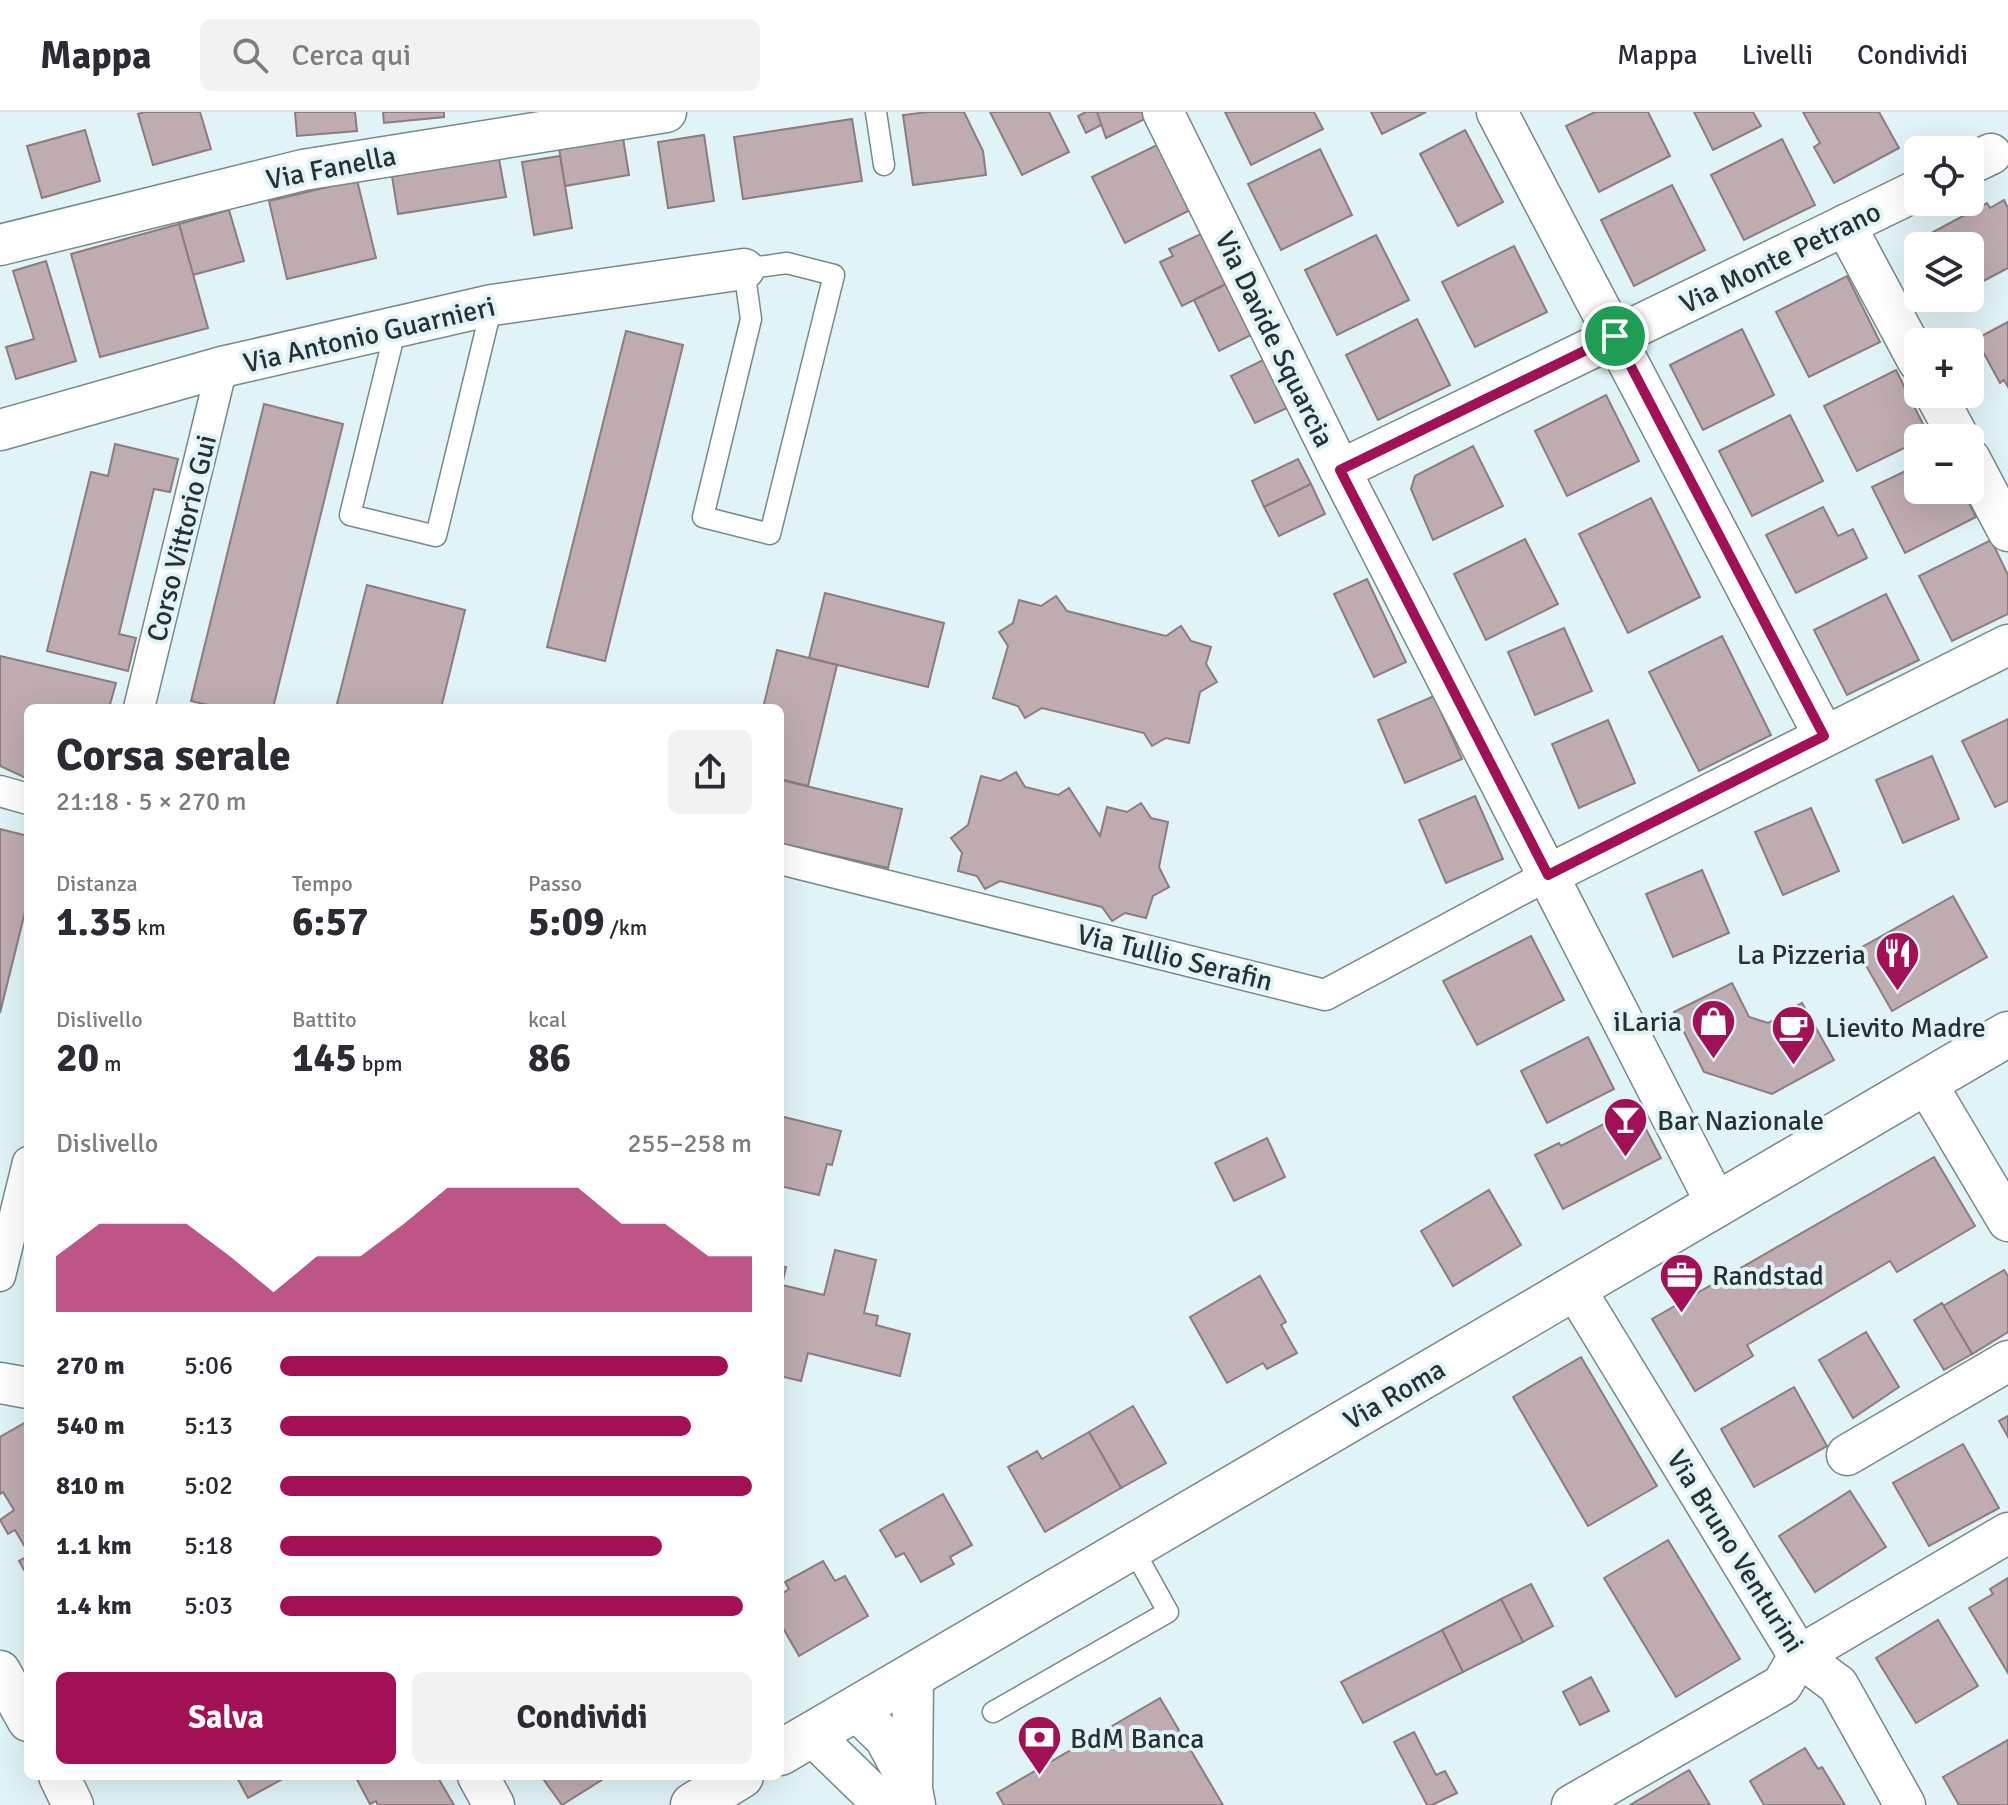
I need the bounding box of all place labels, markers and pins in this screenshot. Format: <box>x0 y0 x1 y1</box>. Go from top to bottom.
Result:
pin <box>1581 302 1649 370</box>
restaurant icon: La Pizzeria <box>1873 930 1921 993</box>
place label: La Pizzeria <box>1737 938 1866 972</box>
shop icon: iLaria <box>1689 997 1737 1060</box>
cafe icon: Lievito Madre <box>1770 1003 1818 1066</box>
place label: iLaria <box>1613 1005 1682 1039</box>
place label: Lievito Madre <box>1825 1011 1986 1045</box>
bar icon: Bar Nazionale <box>1602 1096 1650 1159</box>
place label: Bar Nazionale <box>1657 1104 1824 1138</box>
office icon: Randstad <box>1657 1251 1705 1314</box>
place label: Randstad <box>1712 1259 1824 1293</box>
bank icon: BdM Banca <box>1015 1714 1063 1777</box>
place label: BdM Banca <box>1070 1722 1204 1756</box>

